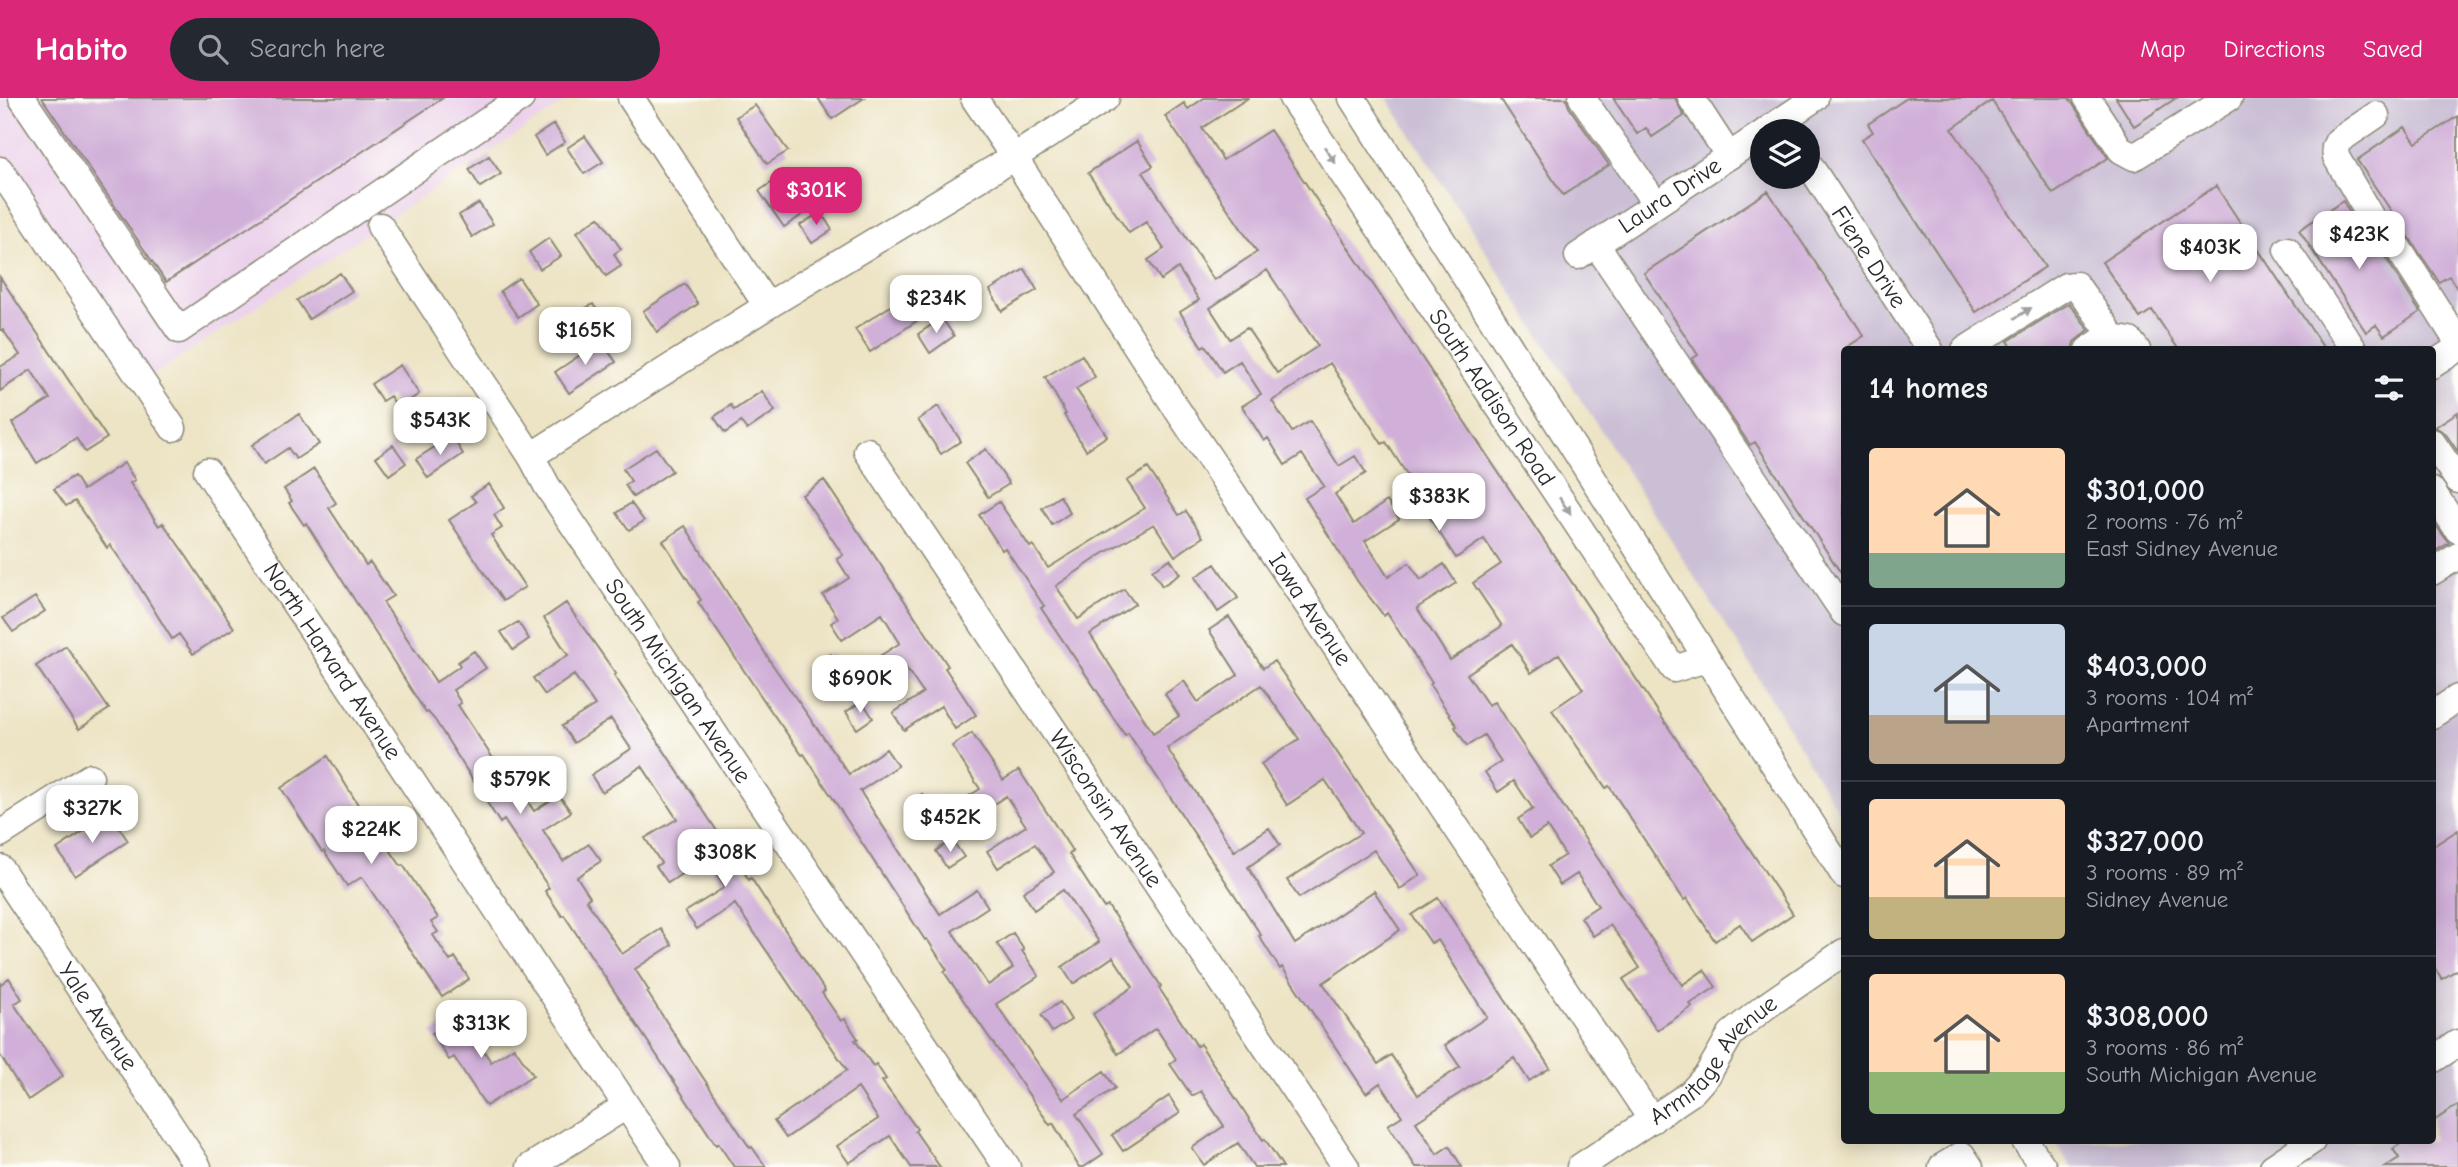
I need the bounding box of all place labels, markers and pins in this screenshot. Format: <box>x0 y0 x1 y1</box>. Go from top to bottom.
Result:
pin: $301K <box>767 167 865 227</box>
pin: $423K <box>2310 212 2408 271</box>
pin: $403K <box>2161 225 2259 284</box>
pin: $234K <box>887 275 985 335</box>
pin: $165K <box>536 308 634 367</box>
pin: $543K <box>391 398 489 457</box>
pin: $383K <box>1390 474 1488 533</box>
pin: $690K <box>811 656 909 715</box>
pin: $579K <box>471 756 569 816</box>
pin: $327K <box>43 786 141 845</box>
pin: $452K <box>901 794 999 854</box>
pin: $224K <box>322 806 420 866</box>
pin: $308K <box>676 830 774 889</box>
pin: $313K <box>432 1000 530 1060</box>

